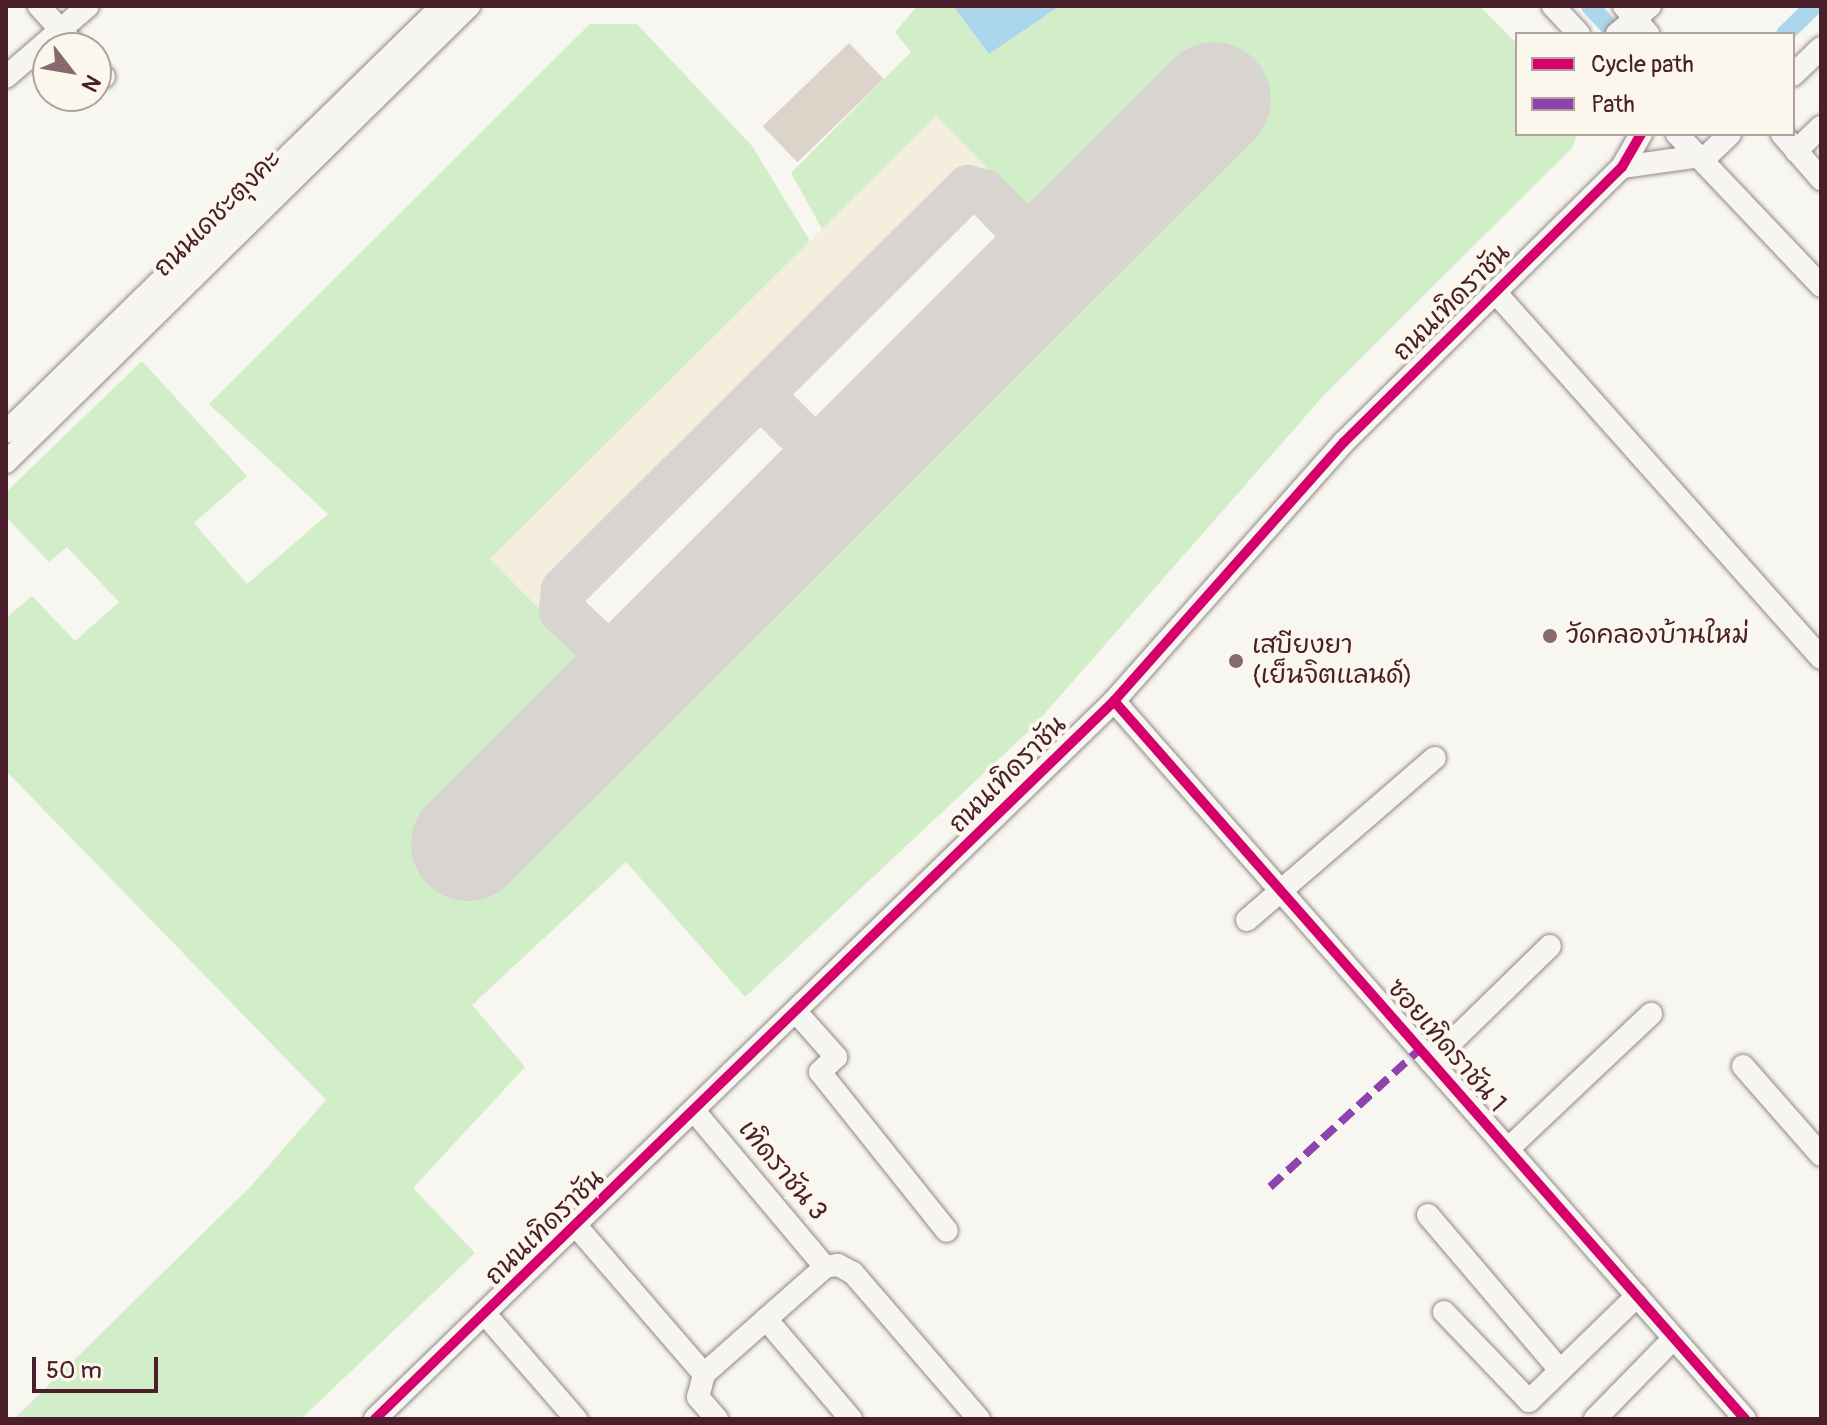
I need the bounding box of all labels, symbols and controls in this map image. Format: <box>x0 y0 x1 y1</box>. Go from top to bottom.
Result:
north arrow <box>32 32 112 112</box>
legend <box>1515 32 1795 136</box>
text: Cycle path <box>1591 50 1694 79</box>
text: N <box>75 70 107 97</box>
text: Path <box>1591 90 1635 119</box>
street label: ถนนเดชะตุงคะ <box>148 144 288 284</box>
street label: ถนนเทิดราชัน <box>1387 238 1517 368</box>
place label: วัดคลองบ้านใหม่ <box>1566 620 1749 652</box>
marker: วัดคลองบ้านใหม่ <box>1541 627 1559 645</box>
place label: เสบียงยา (เย็นจิตแลนด์) <box>1252 630 1412 692</box>
marker: เสบียงยา (เย็นจิตแลนด์) <box>1227 652 1245 670</box>
street label: ถนนเทิดราชัน <box>943 710 1073 840</box>
street label: ซอยเทิดราชัน 1 <box>1380 973 1512 1119</box>
street label: เทิดราชัน 3 <box>731 1115 833 1227</box>
street label: ถนนเทิดราชัน <box>479 1164 611 1292</box>
scale bar <box>36 1341 162 1391</box>
text: 50 m <box>46 1356 102 1385</box>

